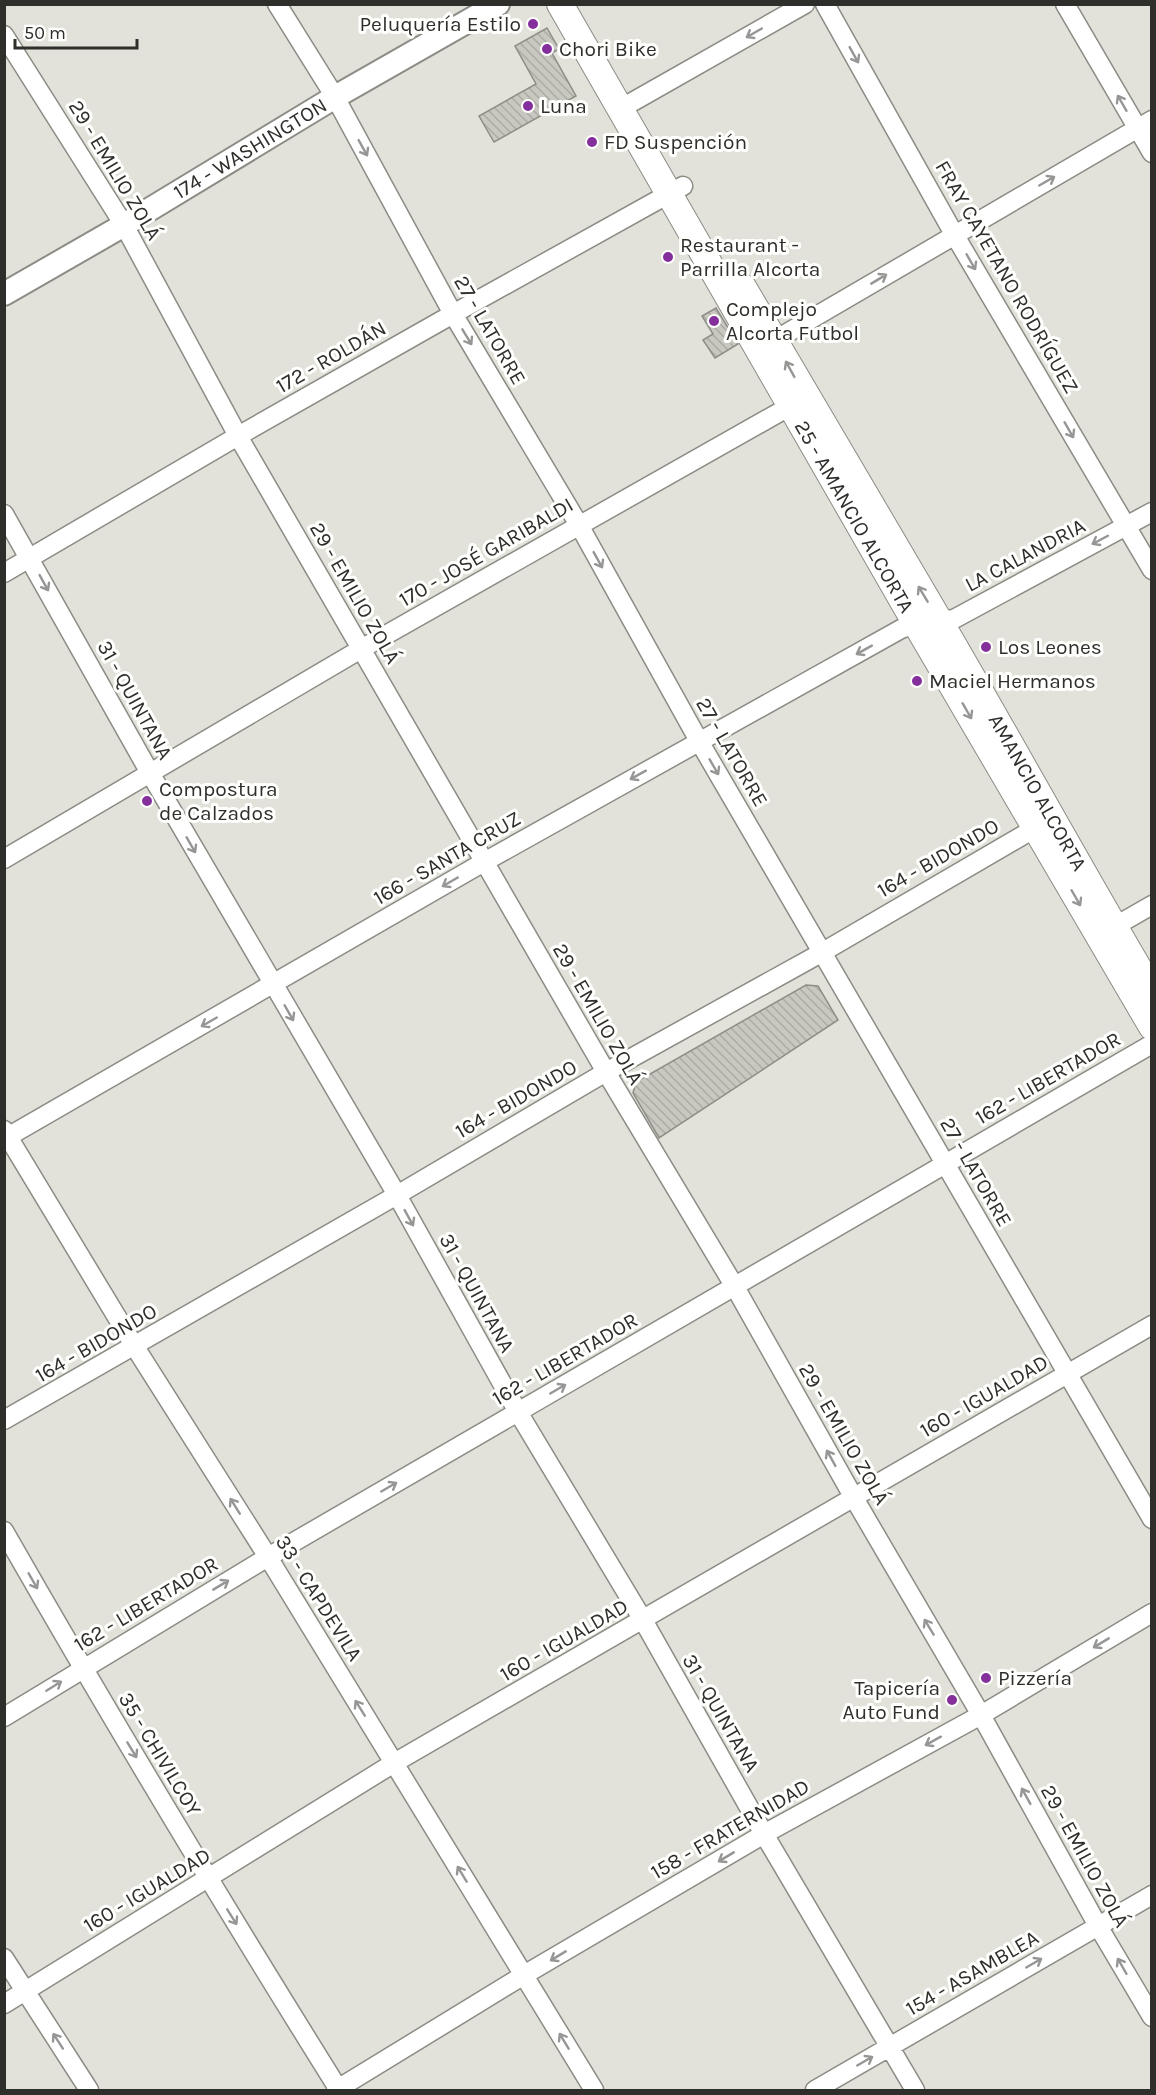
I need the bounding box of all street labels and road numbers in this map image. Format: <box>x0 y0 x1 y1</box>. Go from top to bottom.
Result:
street label: 174 - WASHINGTON <box>169 93 331 204</box>
street label: 29 - EMILIO ZOLÁ <box>64 96 166 244</box>
street label: FRAY CAYETANO RODRÍGUEZ <box>930 156 1084 398</box>
street label: 27 - LATORRE <box>449 271 531 389</box>
street label: 172 - ROLDÁN <box>272 316 390 398</box>
street label: 25 - AMANCIO ALCORTA <box>790 416 919 617</box>
street label: 170 - JOSÉ GARIBALDI <box>395 492 577 612</box>
street label: LA CALANDRIA <box>961 513 1089 597</box>
street label: 29 - EMILIO ZOLÁ <box>305 518 405 668</box>
street label: 31 - QUINTANA <box>92 636 178 764</box>
street label: 27 - LATORRE <box>691 693 773 811</box>
street label: AMANCIO ALCORTA <box>984 710 1092 875</box>
street label: 166 - SANTA CRUZ <box>369 806 525 910</box>
street label: 164 - BIDONDO <box>873 814 1003 902</box>
street label: 29 - EMILIO ZOLÁ <box>548 939 648 1089</box>
street label: 162 - LIBERTADOR <box>971 1027 1125 1129</box>
street label: 164 - BIDONDO <box>451 1055 581 1143</box>
street label: 27 - LATORRE <box>935 1113 1017 1231</box>
street label: 31 - QUINTANA <box>434 1229 520 1357</box>
street label: 164 - BIDONDO <box>31 1299 161 1387</box>
street label: 162 - LIBERTADOR <box>488 1308 642 1410</box>
street label: 160 - IGUALDAD <box>916 1350 1052 1442</box>
street label: 29 - EMILIO ZOLÁ <box>794 1359 894 1509</box>
street label: 33 - CAPDEVILA <box>271 1531 367 1665</box>
street label: 162 - LIBERTADOR <box>70 1552 222 1656</box>
street label: 160 - IGUALDAD <box>496 1594 632 1686</box>
street label: 31 - QUINTANA <box>678 1650 764 1776</box>
street label: 35 - CHIVILCOY <box>114 1688 206 1820</box>
street label: 158 - FRATERNIDAD <box>646 1774 814 1884</box>
street label: 29 - EMILIO ZOLÁ <box>1036 1781 1134 1931</box>
street label: 160 - IGUALDAD <box>79 1843 215 1937</box>
street label: 154 - ASAMBLEA <box>901 1925 1043 2021</box>

